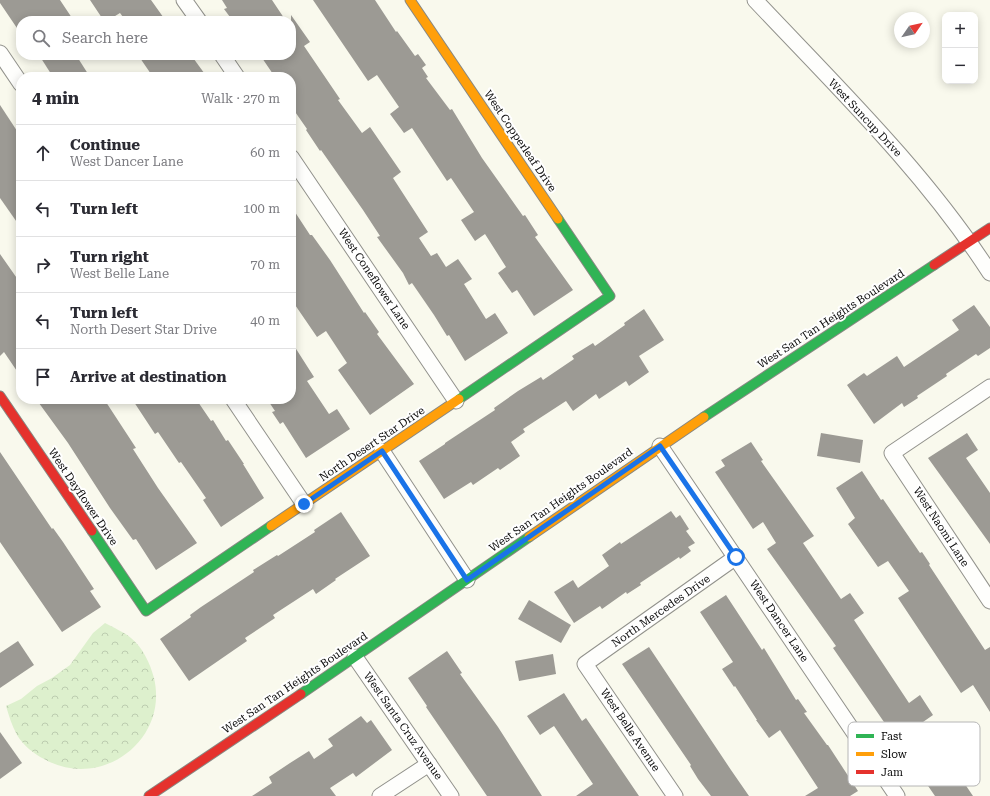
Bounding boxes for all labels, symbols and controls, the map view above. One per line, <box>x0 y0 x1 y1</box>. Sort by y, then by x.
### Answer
north arrow <box>894 12 930 48</box>
map controls <box>942 12 978 84</box>
button: + <box>942 12 978 48</box>
search box <box>16 16 296 60</box>
icon: search <box>30 27 52 49</box>
text: Search here <box>62 29 148 47</box>
button: − <box>942 48 978 84</box>
street label: West Suncup Drive <box>826 76 904 160</box>
text: 4 min <box>32 88 79 108</box>
street label: West Copperleaf Drive <box>481 88 559 194</box>
text: Walk · 270 m <box>201 91 280 106</box>
text: Continue <box>70 136 140 154</box>
icon: ahead <box>32 142 54 164</box>
text: 60 m <box>250 145 280 160</box>
text: West Dancer Lane <box>70 154 183 169</box>
icon: left <box>32 198 54 220</box>
text: Turn left <box>70 200 138 218</box>
text: 100 m <box>243 201 280 216</box>
street label: West Coneflower Lane <box>335 226 413 332</box>
text: Turn right <box>70 248 149 266</box>
icon: right <box>32 254 54 276</box>
text: 70 m <box>250 257 280 272</box>
text: West Belle Lane <box>70 266 169 281</box>
street label: West San Tan Heights Boulevard <box>755 267 907 371</box>
text: Turn left <box>70 304 138 322</box>
icon: left <box>32 310 54 332</box>
text: 40 m <box>250 313 280 328</box>
text: North Desert Star Drive <box>70 322 217 337</box>
icon: arrive <box>32 366 54 388</box>
text: Arrive at destination <box>70 368 226 386</box>
street label: North Desert Star Drive <box>317 404 427 484</box>
street label: West San Tan Heights Boulevard <box>487 445 635 555</box>
street label: West Dayflower Drive <box>46 446 120 548</box>
street label: West Naomi Lane <box>910 485 972 569</box>
route end <box>295 495 313 513</box>
route start <box>727 548 745 566</box>
street label: North Mercedes Drive <box>609 572 713 650</box>
street label: West Dancer Lane <box>747 578 811 664</box>
street label: West San Tan Heights Boulevard <box>220 629 370 737</box>
street label: West Santa Cruz Avenue <box>361 670 445 782</box>
street label: West Belle Avenue <box>597 686 663 774</box>
legend <box>848 722 980 786</box>
text: Fast <box>881 730 902 743</box>
text: Slow <box>881 748 908 761</box>
text: Jam <box>881 766 903 779</box>

